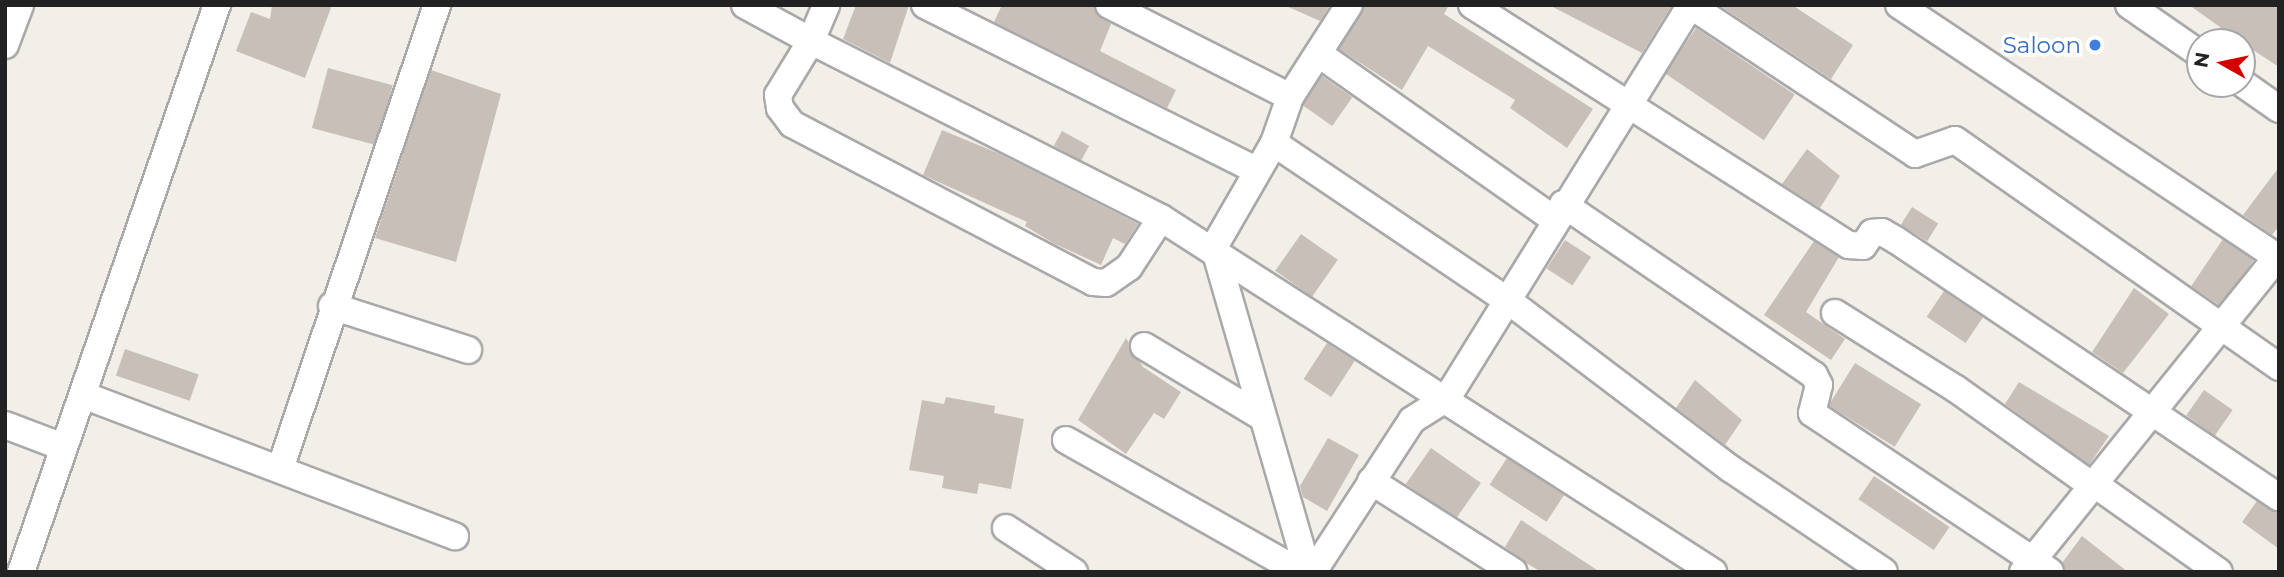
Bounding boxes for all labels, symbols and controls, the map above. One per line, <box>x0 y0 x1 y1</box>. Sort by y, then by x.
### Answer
north arrow <box>2186 28 2256 98</box>
place label: Saloon <box>2003 31 2081 59</box>
marker: Saloon <box>2087 37 2103 53</box>
text: N <box>2189 51 2214 69</box>

